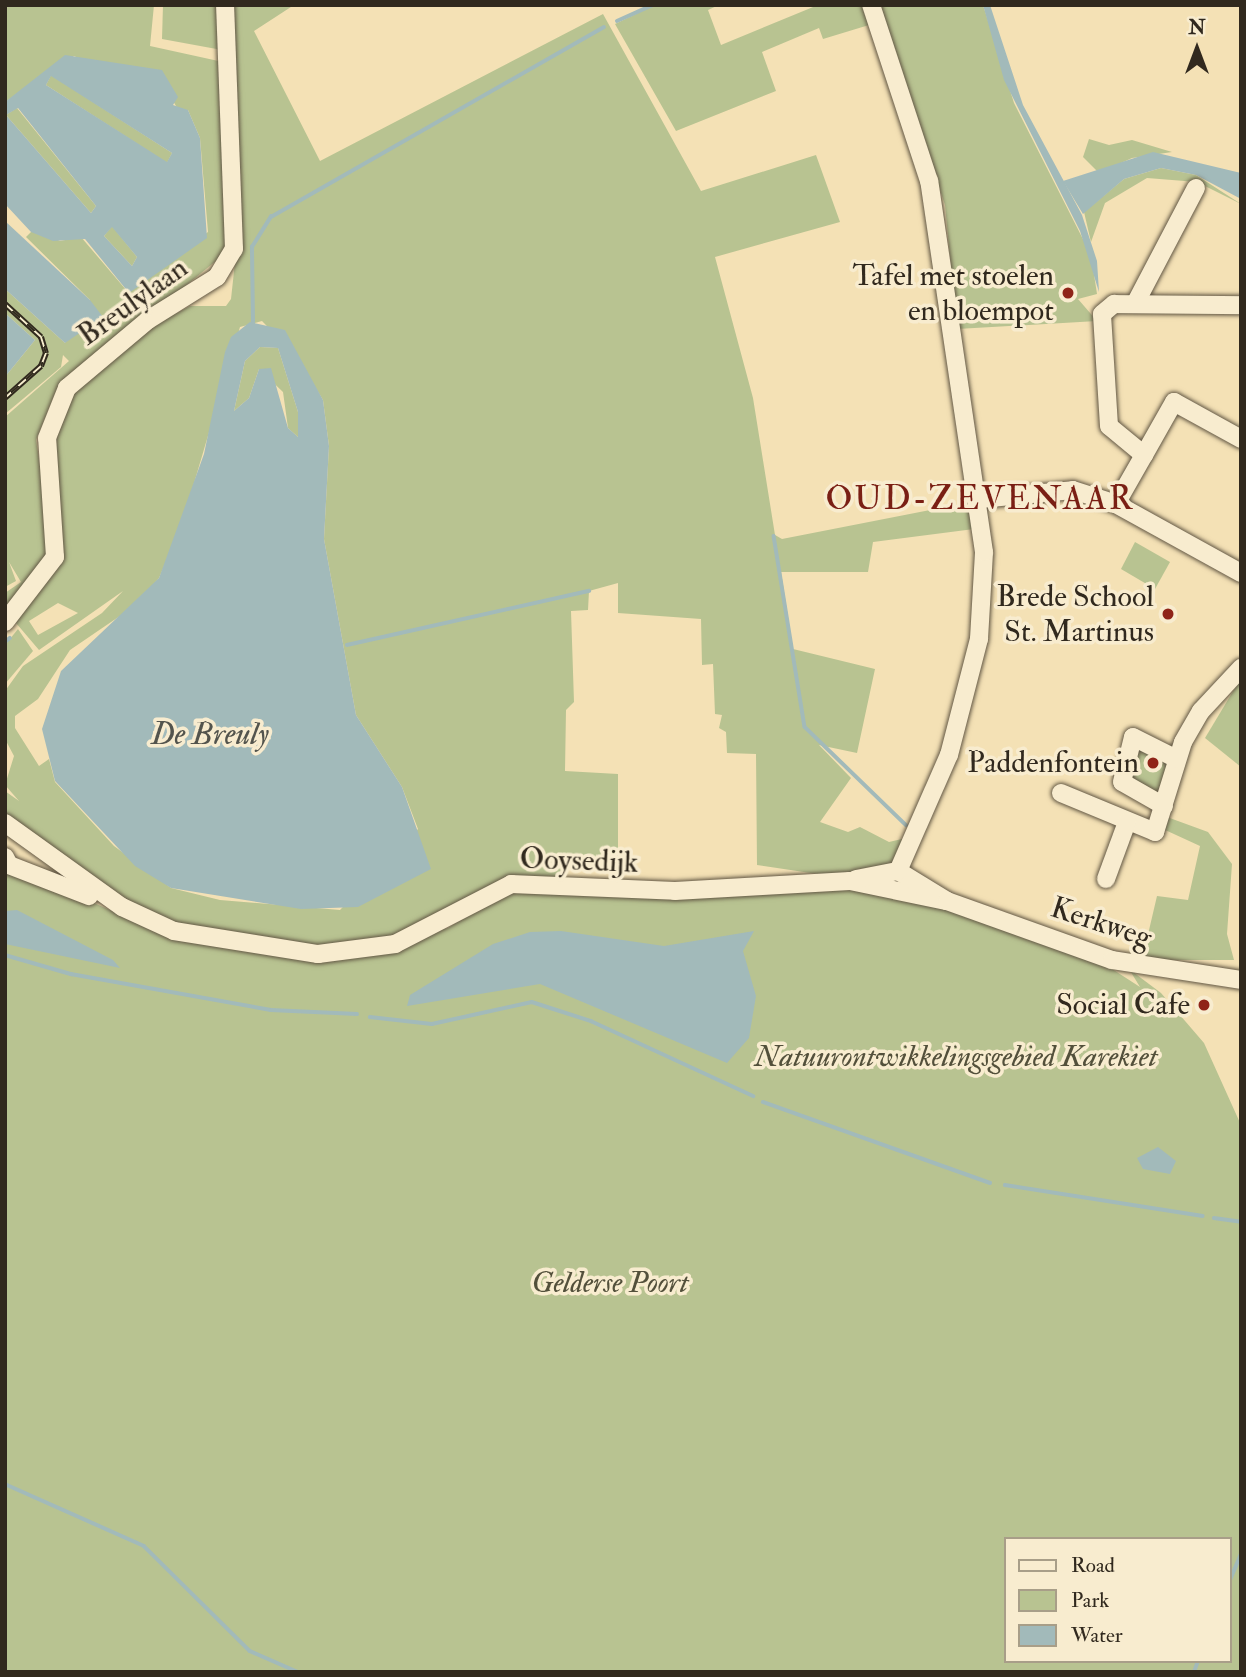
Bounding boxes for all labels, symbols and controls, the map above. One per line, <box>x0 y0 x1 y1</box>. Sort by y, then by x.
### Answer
north arrow <box>1162 14 1232 84</box>
text: N <box>1188 16 1206 40</box>
street label: Breulylaan <box>71 250 195 354</box>
place label: Tafel met stoelen en bloempot <box>852 258 1054 328</box>
marker: Tafel met stoelen en bloempot <box>1060 285 1076 301</box>
district label: OUD-ZEVENAAR <box>827 479 1133 519</box>
place label: Brede School St. Martinus <box>996 579 1154 650</box>
marker: Brede School St. Martinus <box>1160 606 1176 622</box>
water label: De Breuly <box>151 715 269 753</box>
place label: Paddenfontein <box>967 745 1139 781</box>
marker: Paddenfontein <box>1145 755 1161 771</box>
street label: Ooysedijk <box>519 841 639 881</box>
street label: Kerkweg <box>1046 890 1156 956</box>
place label: Social Cafe <box>1056 987 1190 1023</box>
marker: Social Cafe <box>1196 997 1212 1013</box>
park label: Natuurontwikkelingsgebied Karekiet <box>755 1039 1157 1075</box>
park label: Gelderse Poort <box>532 1265 688 1301</box>
legend <box>1004 1537 1232 1663</box>
text: Road <box>1071 1552 1115 1579</box>
text: Park <box>1071 1587 1109 1614</box>
text: Water <box>1071 1622 1123 1649</box>

